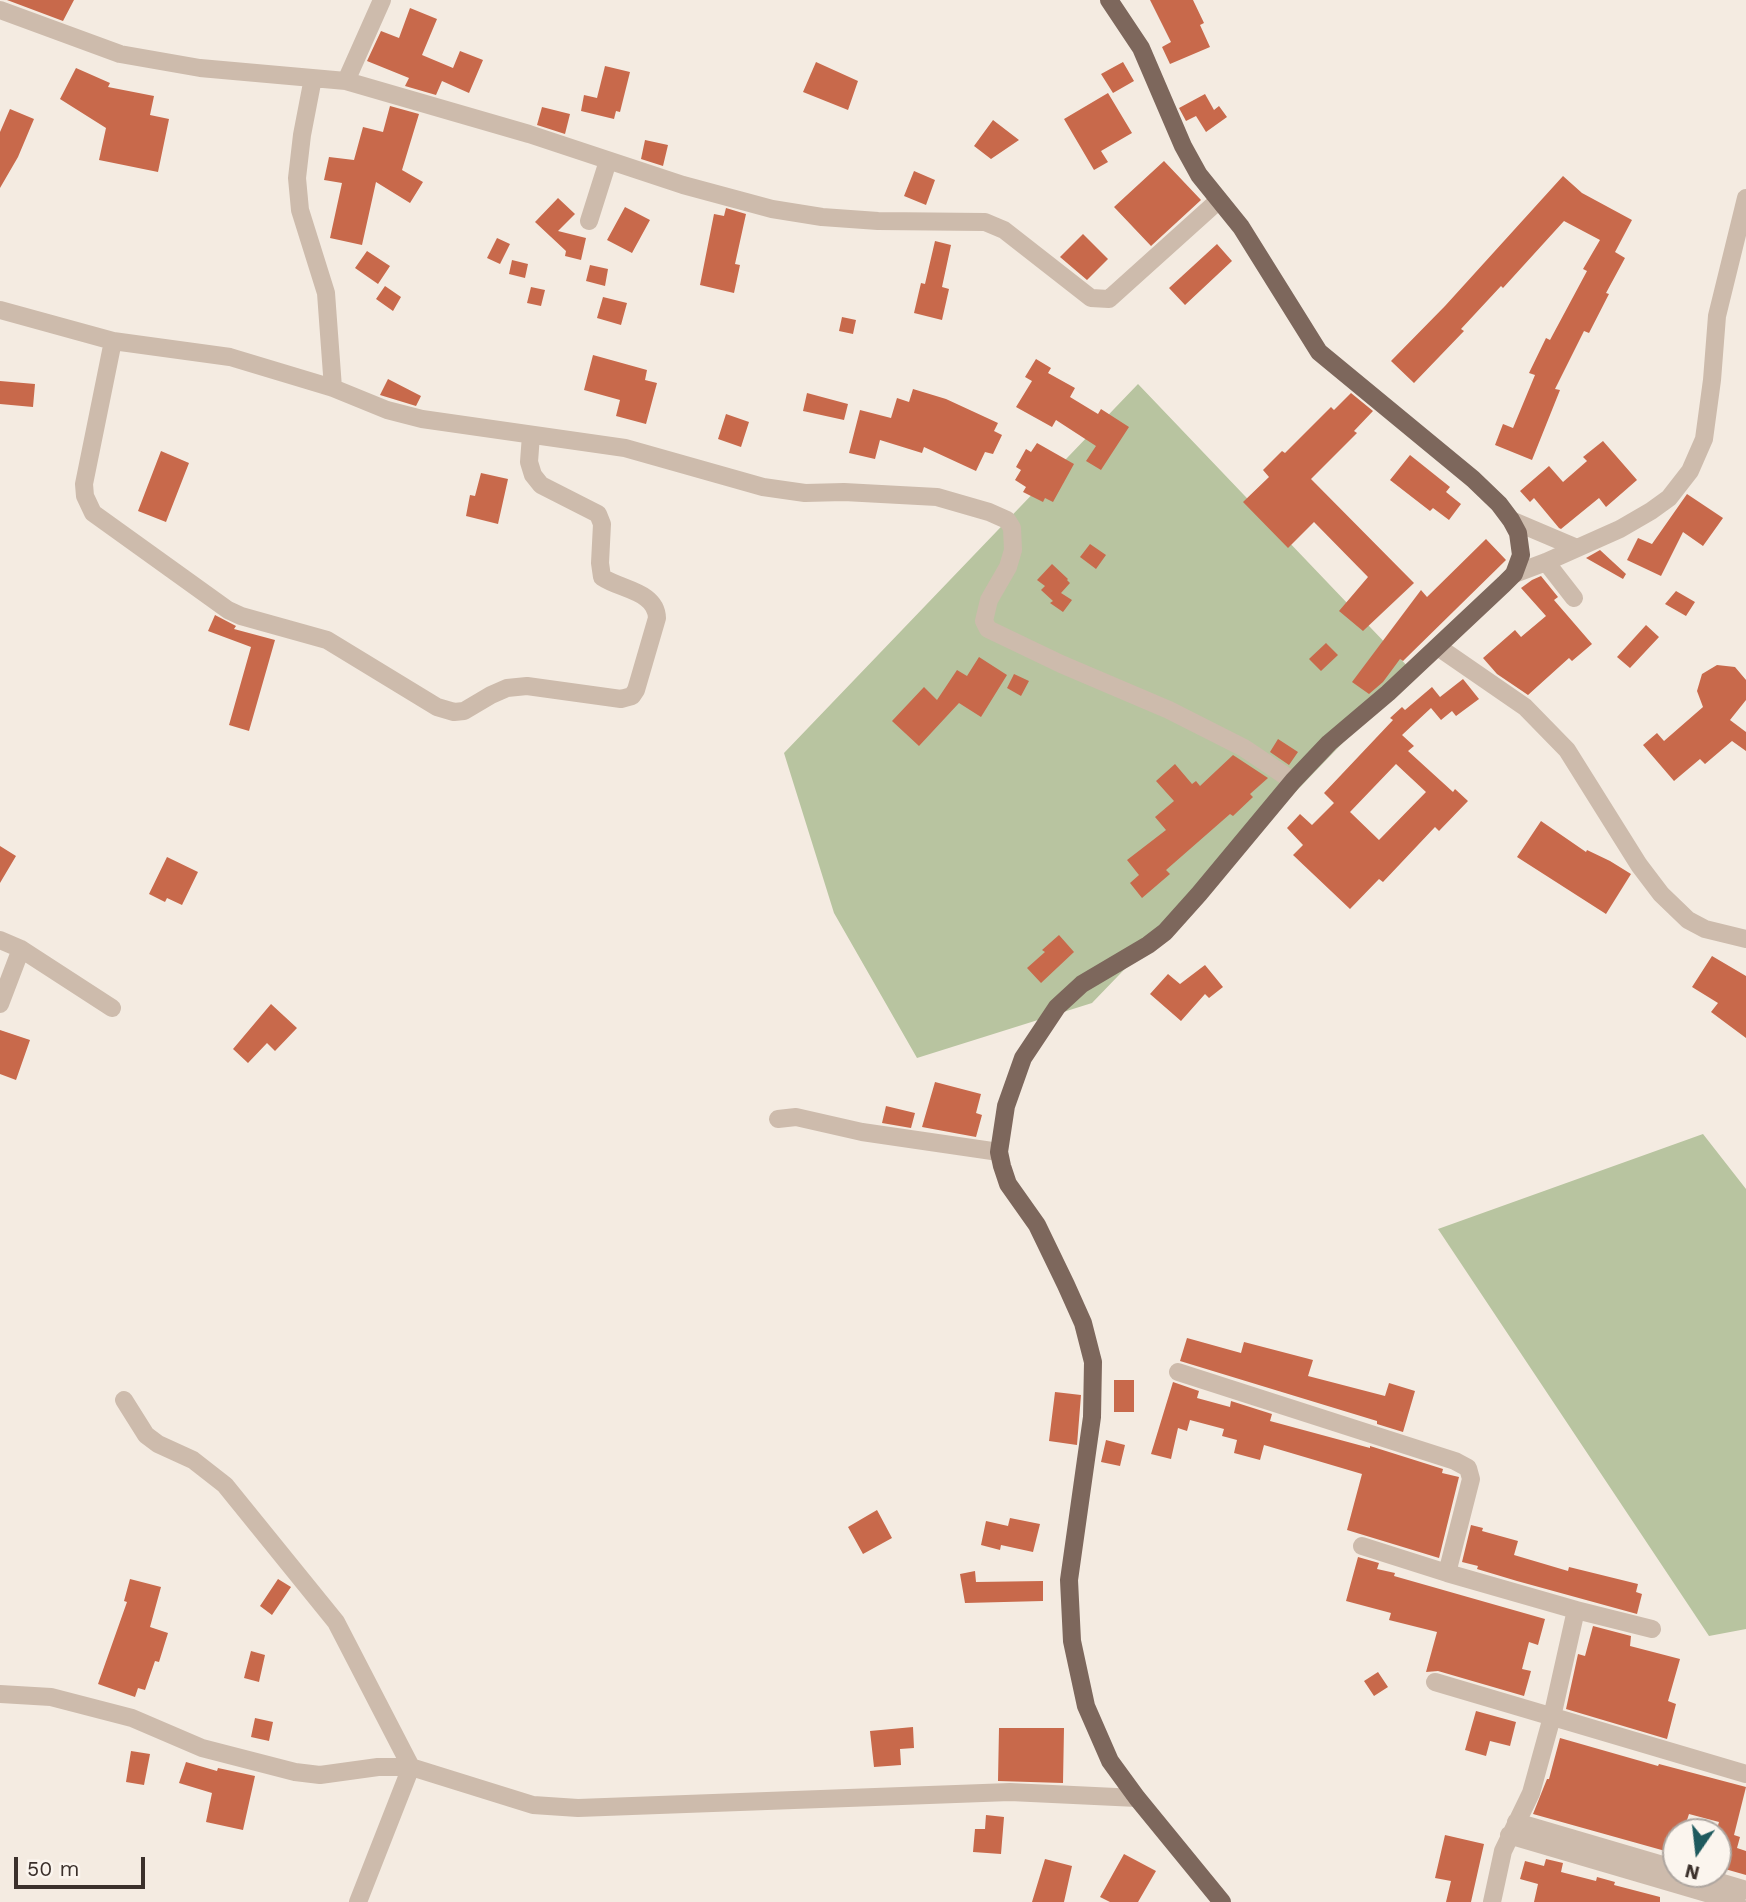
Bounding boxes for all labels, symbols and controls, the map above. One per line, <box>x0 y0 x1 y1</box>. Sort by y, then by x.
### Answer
north arrow <box>1662 1818 1732 1888</box>
scale bar <box>18 1842 149 1886</box>
text: 50 m <box>27 1856 79 1881</box>
text: N <box>1683 1859 1702 1885</box>

